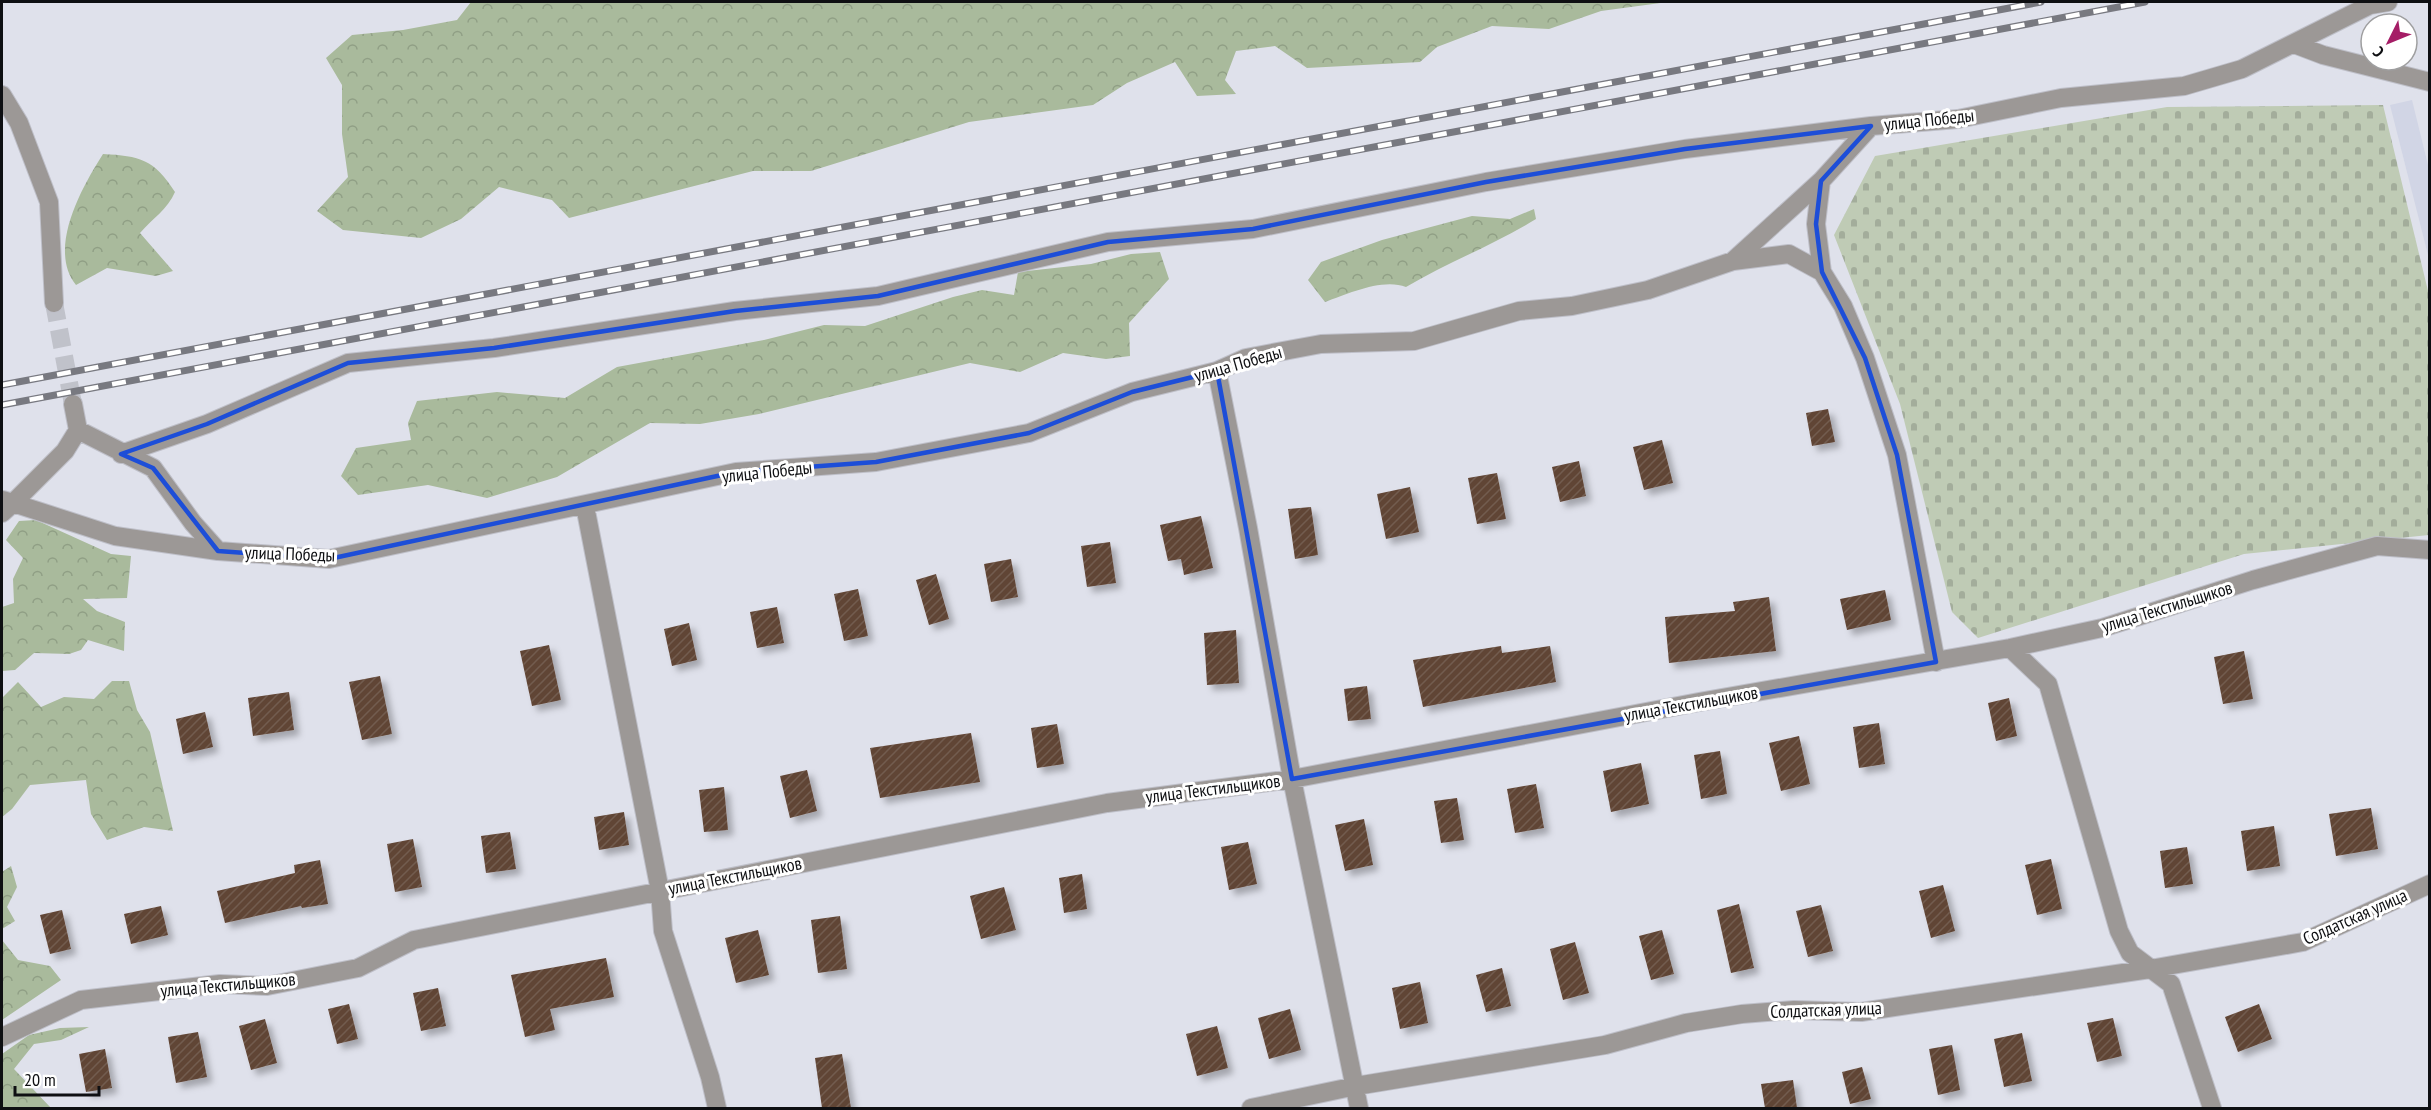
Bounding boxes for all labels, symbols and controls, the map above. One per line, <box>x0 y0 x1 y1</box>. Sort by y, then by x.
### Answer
north arrow <box>2359 12 2419 72</box>
text: С <box>2368 42 2388 62</box>
street label: улица Победы <box>1883 103 1975 136</box>
street label: улица Победы <box>1191 340 1285 387</box>
street label: улица Победы <box>721 455 813 488</box>
street label: улица Победы <box>244 540 336 567</box>
street label: улица Текстильщиков <box>2099 576 2235 637</box>
street label: улица Текстильщиков <box>1622 680 1760 727</box>
street label: улица Текстильщиков <box>1144 769 1282 808</box>
street label: улица Текстильщиков <box>666 851 804 900</box>
street label: Солдатская улица <box>2299 883 2410 950</box>
street label: улица Текстильщиков <box>159 967 296 1002</box>
street label: Солдатская улица <box>1770 996 1882 1023</box>
scale bar <box>15 1059 99 1097</box>
text: 20 m <box>24 1068 56 1091</box>

